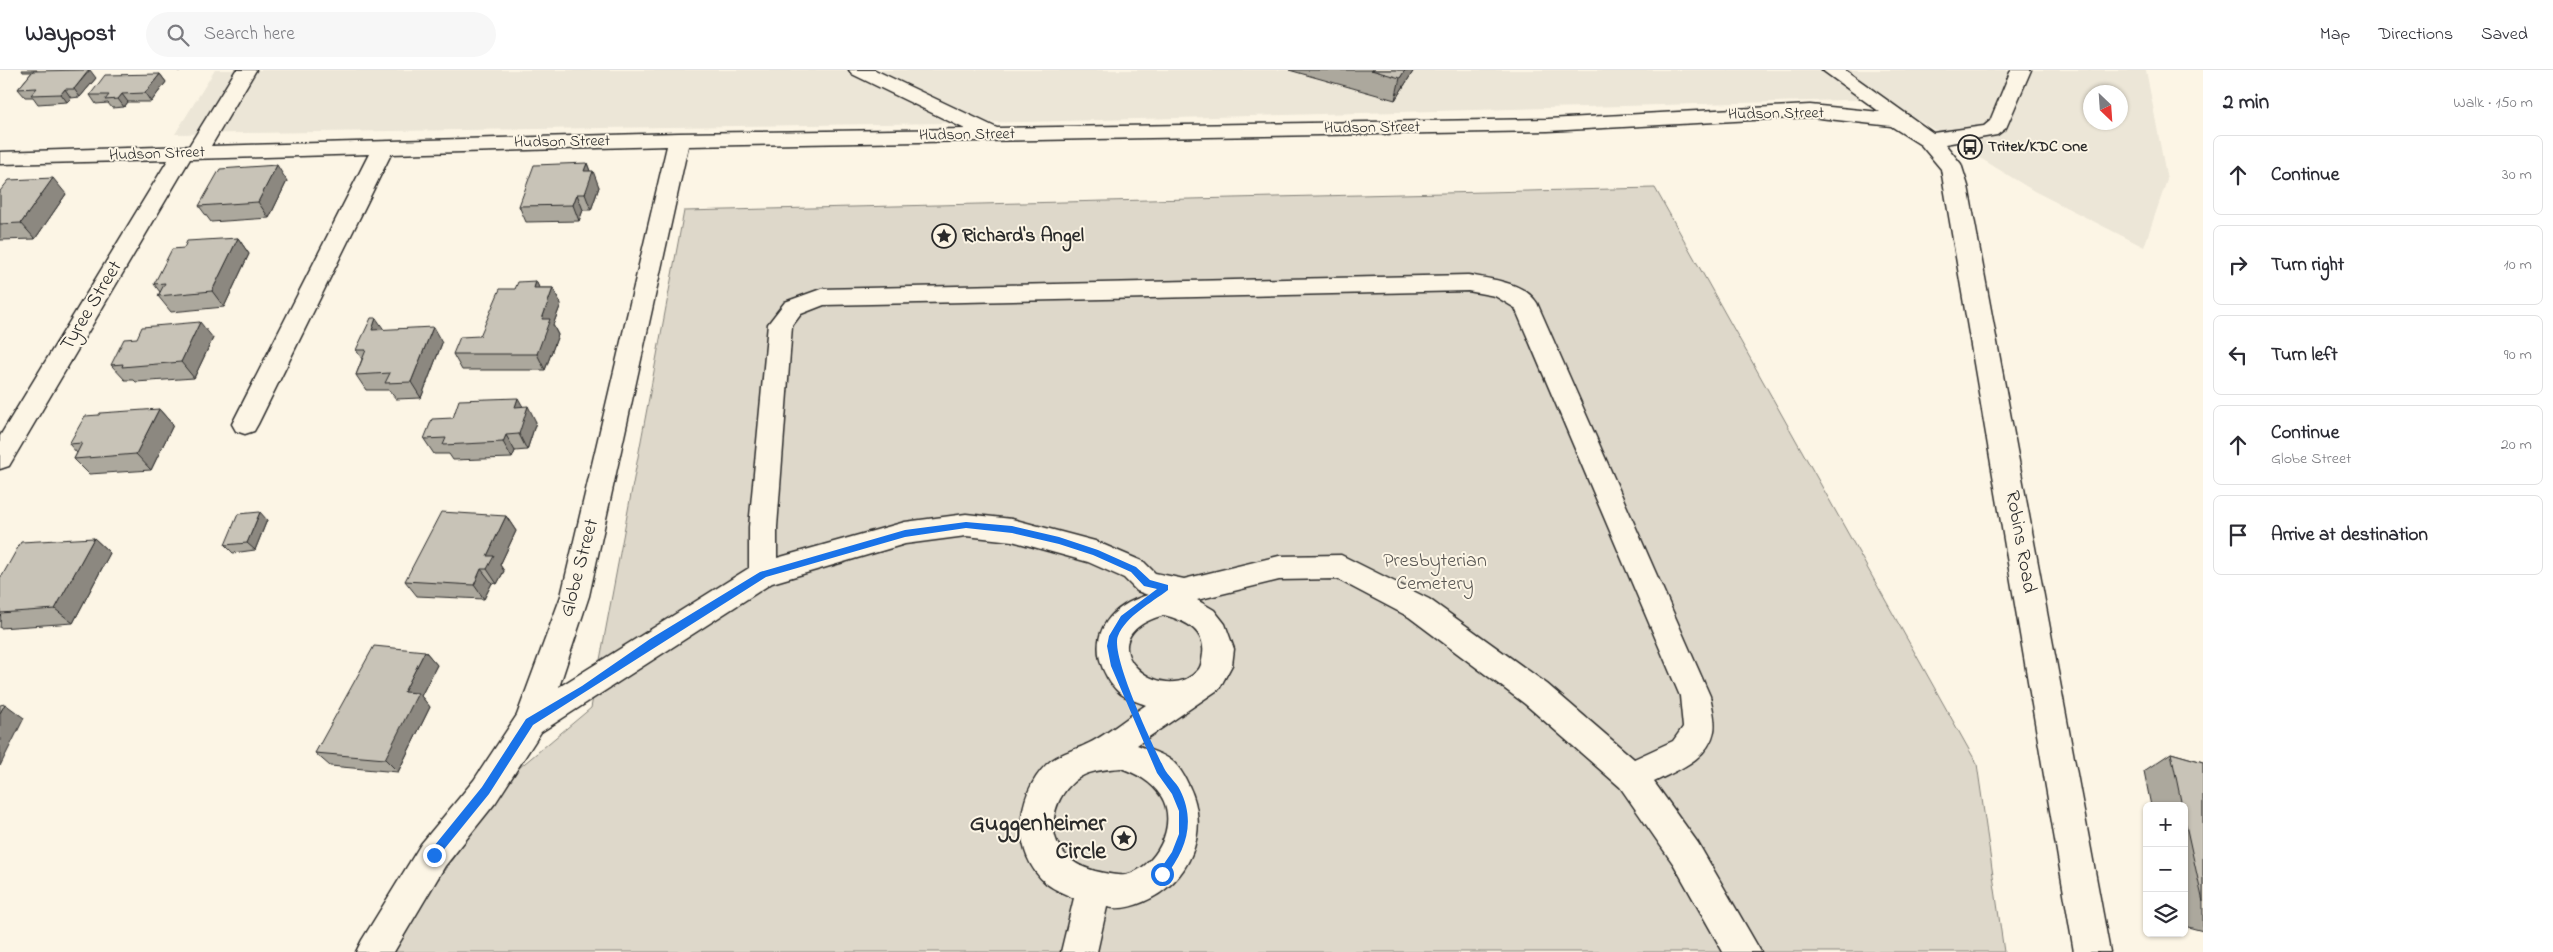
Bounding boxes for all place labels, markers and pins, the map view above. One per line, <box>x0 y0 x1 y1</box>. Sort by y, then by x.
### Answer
bus stop icon: Tritek/KDC One <box>1957 134 1983 160</box>
place label: Tritek/KDC One <box>1988 135 2088 159</box>
place label: Richard's Angel <box>962 222 1084 252</box>
place icon: Richard's Angel <box>931 223 957 249</box>
place label: Guggenheimer Circle <box>970 807 1107 870</box>
place icon: Guggenheimer Circle <box>1111 825 1137 851</box>

